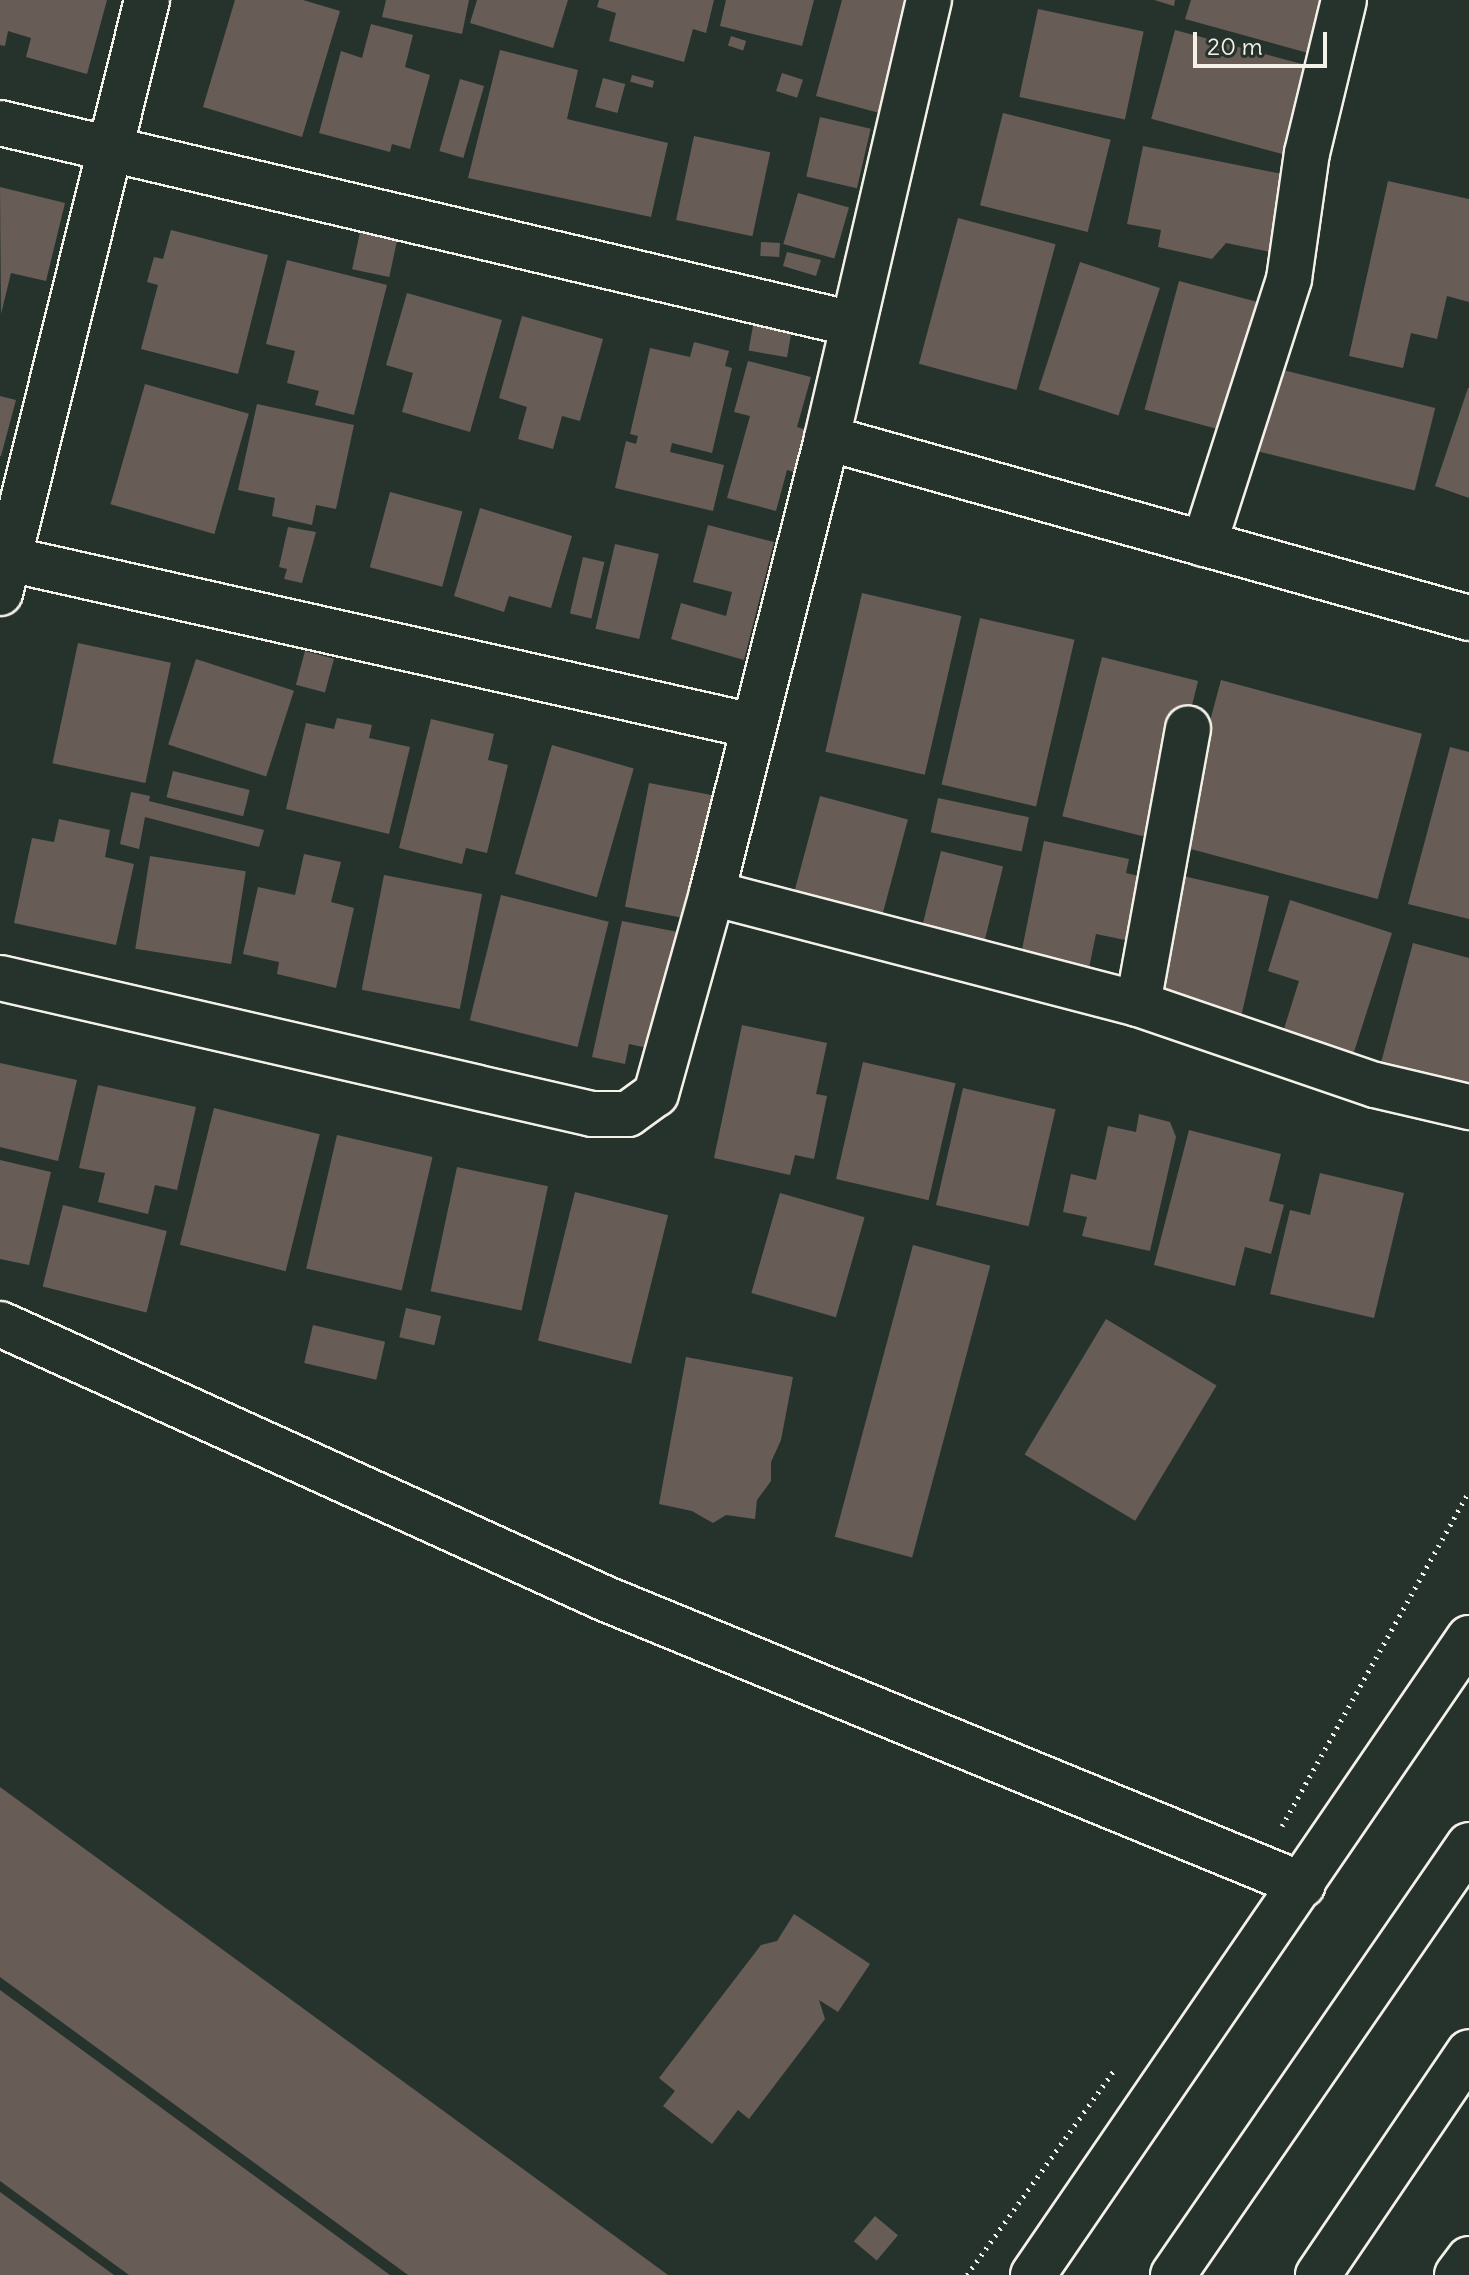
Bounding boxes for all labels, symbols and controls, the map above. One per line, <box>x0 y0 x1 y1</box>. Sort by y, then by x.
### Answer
scale bar <box>1197 16 1331 66</box>
text: 20 m <box>1207 31 1263 61</box>

